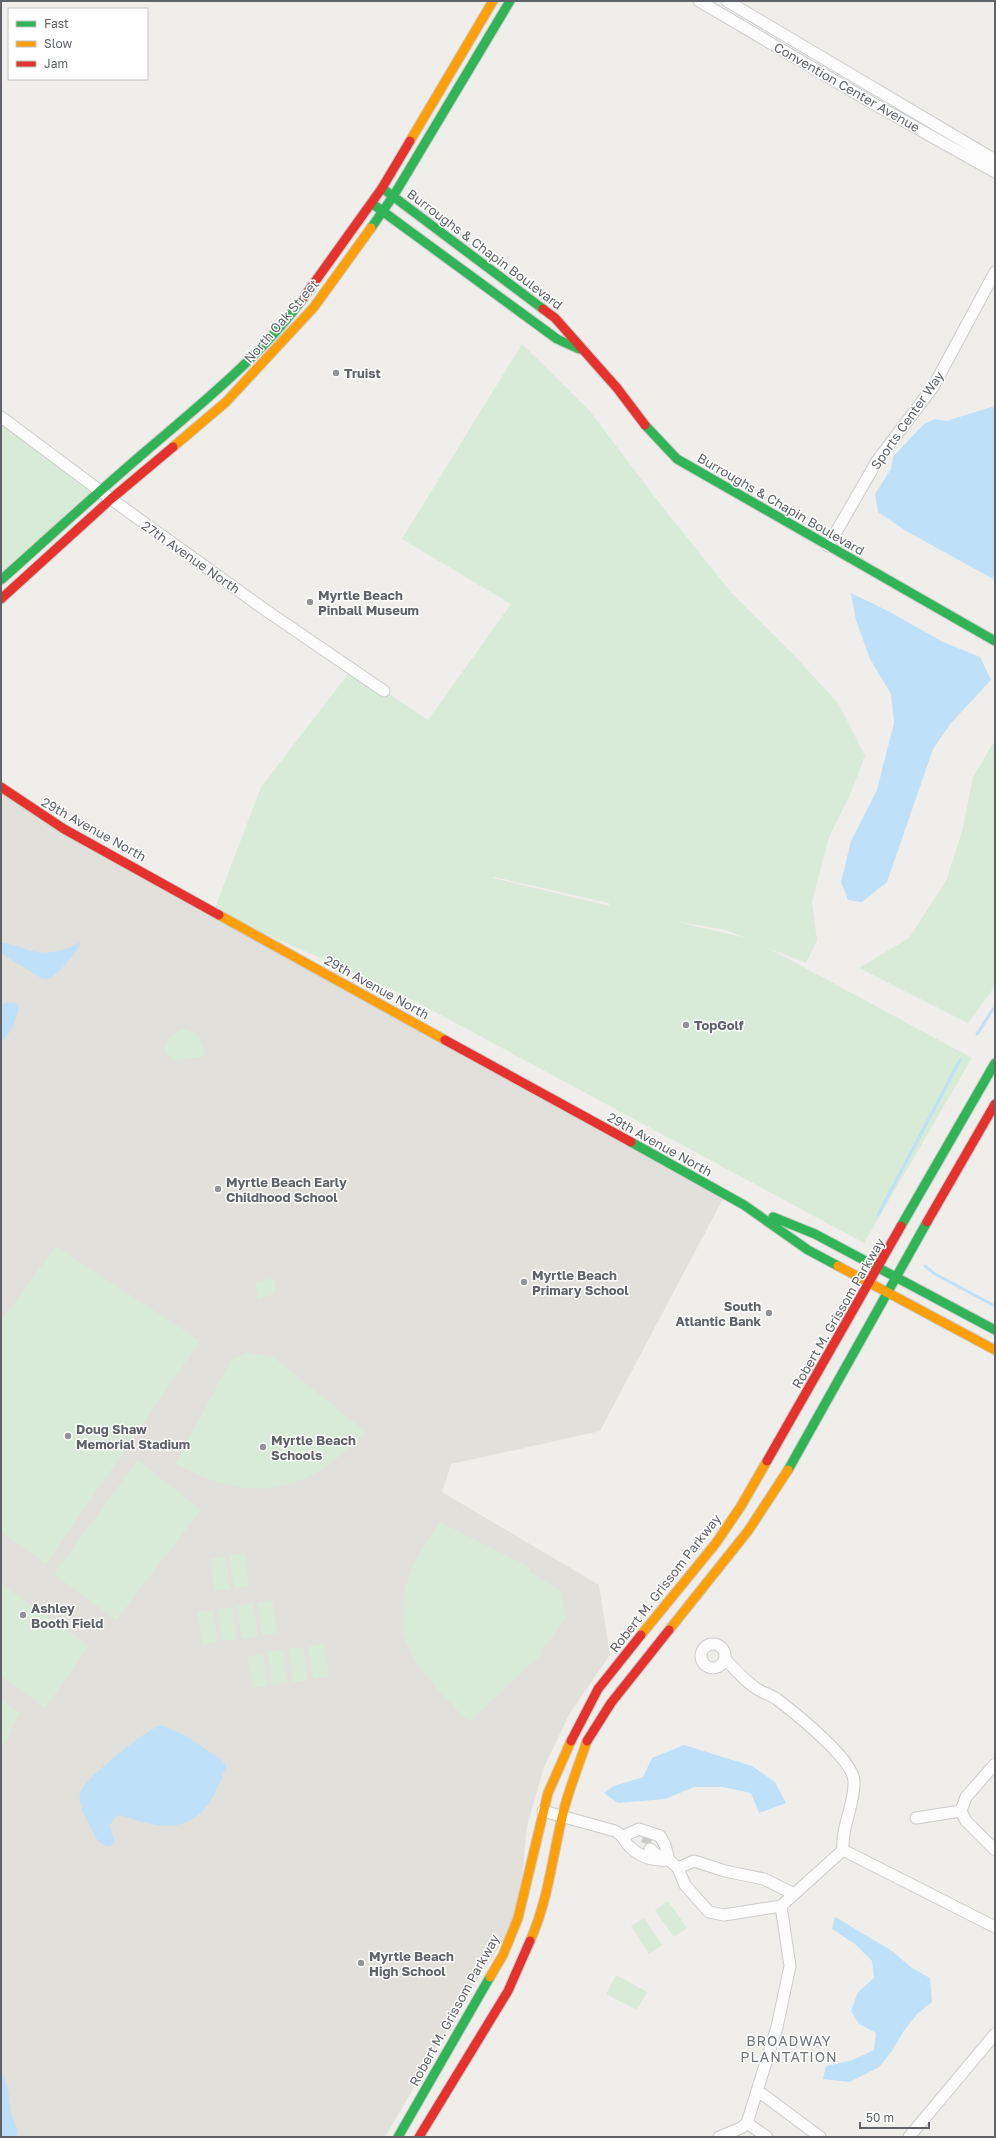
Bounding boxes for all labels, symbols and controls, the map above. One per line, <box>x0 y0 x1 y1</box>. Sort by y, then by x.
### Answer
legend <box>8 8 148 80</box>
text: Fast <box>44 16 69 31</box>
text: Slow <box>44 36 72 51</box>
street label: Convention Center Avenue <box>771 39 923 135</box>
text: Jam <box>44 56 68 71</box>
street label: Burroughs & Chapin Boulevard <box>404 185 566 313</box>
street label: North Oak Street <box>240 276 322 366</box>
place label: Truist <box>344 365 381 381</box>
street label: Sports Center Way <box>867 367 947 472</box>
marker: Truist <box>331 368 341 378</box>
street label: Burroughs & Chapin Boulevard <box>695 450 867 558</box>
street label: 27th Avenue North <box>139 517 243 597</box>
place label: Myrtle Beach Pinball Museum <box>318 587 419 618</box>
marker: Myrtle Beach Pinball Museum <box>305 597 315 607</box>
street label: 29th Avenue North <box>39 794 149 864</box>
street label: 29th Avenue North <box>322 952 432 1022</box>
place label: TopGolf <box>694 1017 744 1033</box>
marker: TopGolf <box>681 1020 691 1030</box>
street label: 29th Avenue North <box>605 1109 715 1179</box>
place label: Myrtle Beach Early Childhood School <box>226 1174 347 1205</box>
marker: Myrtle Beach Early Childhood School <box>213 1184 223 1194</box>
street label: Robert M. Grissom Parkway <box>788 1234 888 1391</box>
place label: Myrtle Beach Primary School <box>532 1267 629 1298</box>
marker: Myrtle Beach Primary School <box>519 1277 529 1287</box>
place label: South Atlantic Bank <box>676 1298 761 1329</box>
marker: South Atlantic Bank <box>764 1308 774 1318</box>
place label: Doug Shaw Memorial Stadium <box>76 1421 190 1452</box>
marker: Doug Shaw Memorial Stadium <box>63 1431 73 1441</box>
place label: Myrtle Beach Schools <box>271 1432 356 1463</box>
marker: Myrtle Beach Schools <box>258 1442 268 1452</box>
street label: Robert M. Grissom Parkway <box>606 1510 724 1655</box>
place label: Ashley Booth Field <box>31 1600 103 1631</box>
marker: Ashley Booth Field <box>18 1610 28 1620</box>
street label: Robert M. Grissom Parkway <box>406 1931 503 2089</box>
place label: Myrtle Beach High School <box>369 1948 454 1979</box>
marker: Myrtle Beach High School <box>356 1958 366 1968</box>
district label: BROADWAY PLANTATION <box>740 2032 838 2065</box>
scale bar <box>860 2104 929 2130</box>
text: 50 m <box>866 2110 894 2125</box>

